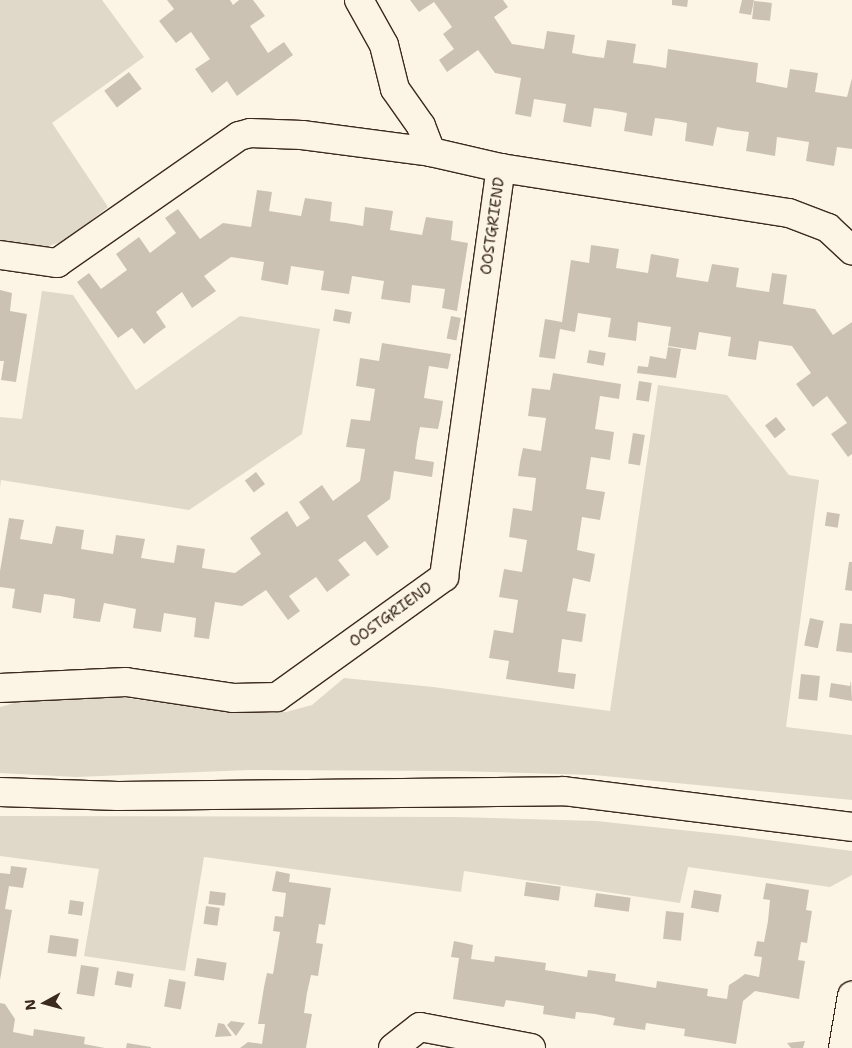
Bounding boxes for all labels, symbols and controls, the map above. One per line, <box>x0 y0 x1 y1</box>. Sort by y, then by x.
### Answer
street label: OOSTGRIEND <box>477 176 509 276</box>
street label: OOSTGRIEND <box>346 579 436 651</box>
north arrow <box>20 978 70 1028</box>
text: N <box>21 998 40 1011</box>

